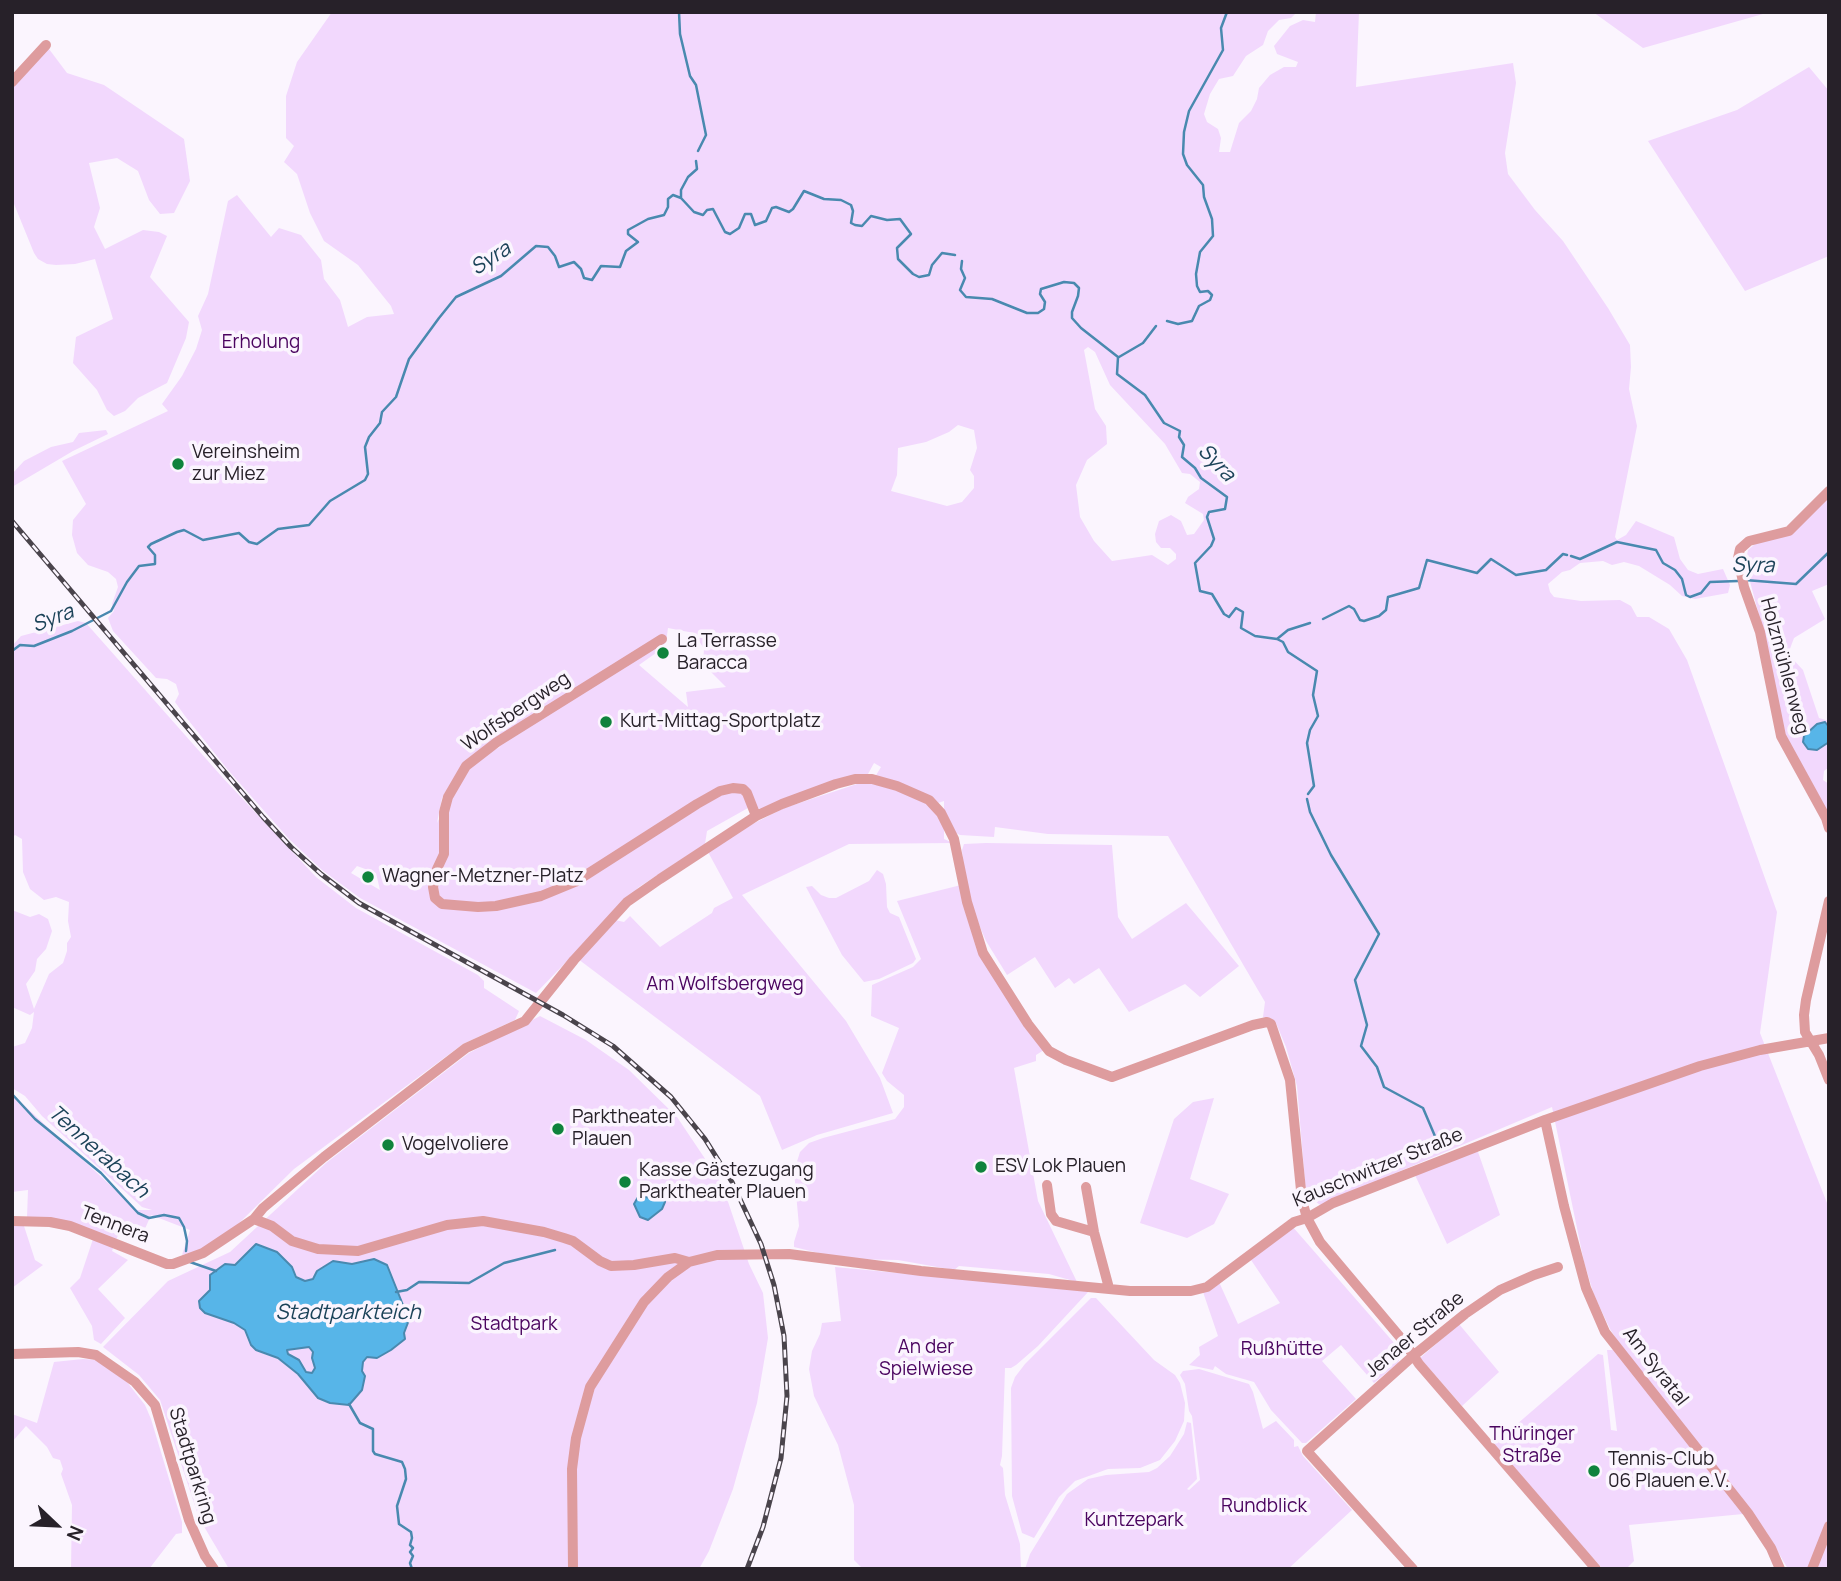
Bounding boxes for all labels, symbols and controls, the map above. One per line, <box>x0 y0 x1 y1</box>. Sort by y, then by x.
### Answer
water label: Syra <box>466 237 516 281</box>
park label: Erholung <box>222 332 300 354</box>
water label: Syra <box>1192 439 1240 487</box>
place label: Vereinsheim zur Miez <box>192 442 300 486</box>
marker: Vereinsheim zur Miez <box>170 456 186 472</box>
water label: Syra <box>1731 553 1775 579</box>
street label: Holzmühlenweg <box>1755 595 1813 737</box>
water label: Syra <box>29 600 77 638</box>
place label: La Terrasse Baracca <box>677 631 777 675</box>
marker: La Terrasse Baracca <box>655 645 671 661</box>
street label: Wolfsbergweg <box>458 667 574 757</box>
place label: Kurt-Mittag-Sportplatz <box>620 711 821 733</box>
marker: Kurt-Mittag-Sportplatz <box>598 714 614 730</box>
place label: Wagner-Metzner-Platz <box>382 866 584 888</box>
marker: Wagner-Metzner-Platz <box>360 869 376 885</box>
park label: Am Wolfsbergweg <box>646 974 804 996</box>
water label: Tennerabach <box>42 1100 154 1204</box>
place label: Parktheater Plauen <box>572 1107 675 1151</box>
marker: Parktheater Plauen <box>550 1121 566 1137</box>
street label: Kauschwitzer Straße <box>1290 1123 1466 1213</box>
place label: Vogelvoliere <box>402 1134 509 1156</box>
marker: Vogelvoliere <box>380 1137 396 1153</box>
place label: ESV Lok Plauen <box>995 1156 1126 1178</box>
marker: ESV Lok Plauen <box>973 1159 989 1175</box>
place label: Kasse Gästezugang Parktheater Plauen <box>639 1160 814 1204</box>
marker: Kasse Gästezugang Parktheater Plauen <box>617 1174 633 1190</box>
street label: Tennera <box>78 1202 152 1248</box>
street label: Jenaer Straße <box>1361 1287 1469 1383</box>
water label: Stadtparkteich <box>275 1300 421 1326</box>
park label: Stadtpark <box>471 1314 557 1336</box>
street label: Am Syratal <box>1617 1323 1693 1411</box>
park label: An der Spielwiese <box>879 1337 973 1381</box>
park label: Rußhütte <box>1241 1339 1323 1361</box>
street label: Stadtparkring <box>163 1405 221 1527</box>
park label: Thüringer Straße <box>1489 1424 1575 1468</box>
place label: Tennis-Club 06 Plauen e.V. <box>1608 1449 1730 1493</box>
marker: Tennis-Club 06 Plauen e.V. <box>1586 1463 1602 1479</box>
north arrow <box>21 1490 91 1560</box>
park label: Rundblick <box>1221 1496 1307 1518</box>
park label: Kuntzepark <box>1085 1510 1183 1532</box>
text: N <box>61 1522 90 1545</box>

